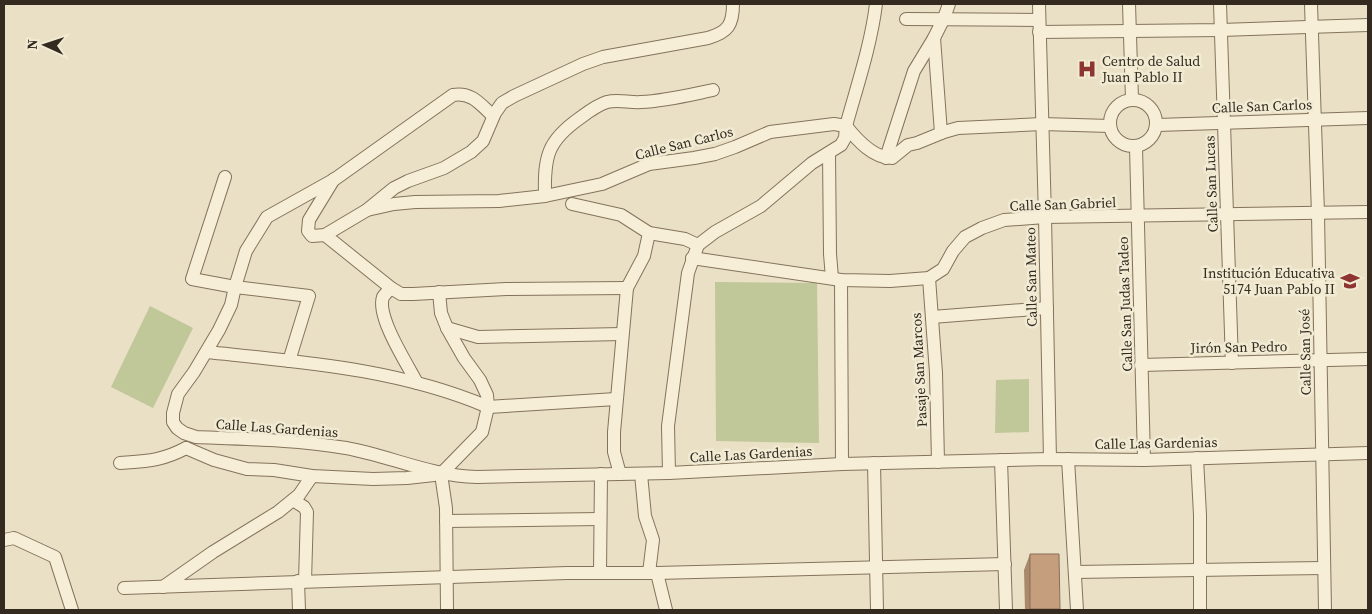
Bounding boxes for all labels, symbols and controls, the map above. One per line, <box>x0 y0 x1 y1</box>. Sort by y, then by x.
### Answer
north arrow <box>20 20 70 70</box>
text: N <box>22 39 42 50</box>
place label: Centro de Salud Juan Pablo II <box>1101 51 1200 87</box>
hospital icon: Centro de Salud Juan Pablo II <box>1076 58 1098 80</box>
street label: Calle San Carlos <box>1212 94 1312 118</box>
street label: Calle San Carlos <box>633 121 735 165</box>
street label: Calle San Lucas <box>1199 135 1223 233</box>
street label: Calle San Gabriel <box>1009 192 1117 216</box>
street label: Calle San Mateo <box>1020 227 1042 327</box>
street label: Calle San Judas Tadeo <box>1113 236 1137 372</box>
place label: Institución Educativa 5174 Juan Pablo II <box>1203 263 1336 299</box>
school or university icon: Institución Educativa 5174 Juan Pablo II <box>1339 270 1361 292</box>
street label: Calle San José <box>1294 309 1316 395</box>
street label: Pasaje San Marcos <box>906 312 932 428</box>
street label: Jirón San Pedro <box>1189 336 1288 358</box>
street label: Calle Las Gardenias <box>215 414 339 442</box>
street label: Calle Las Gardenias <box>1094 432 1218 454</box>
street label: Calle Las Gardenias <box>689 441 813 467</box>

